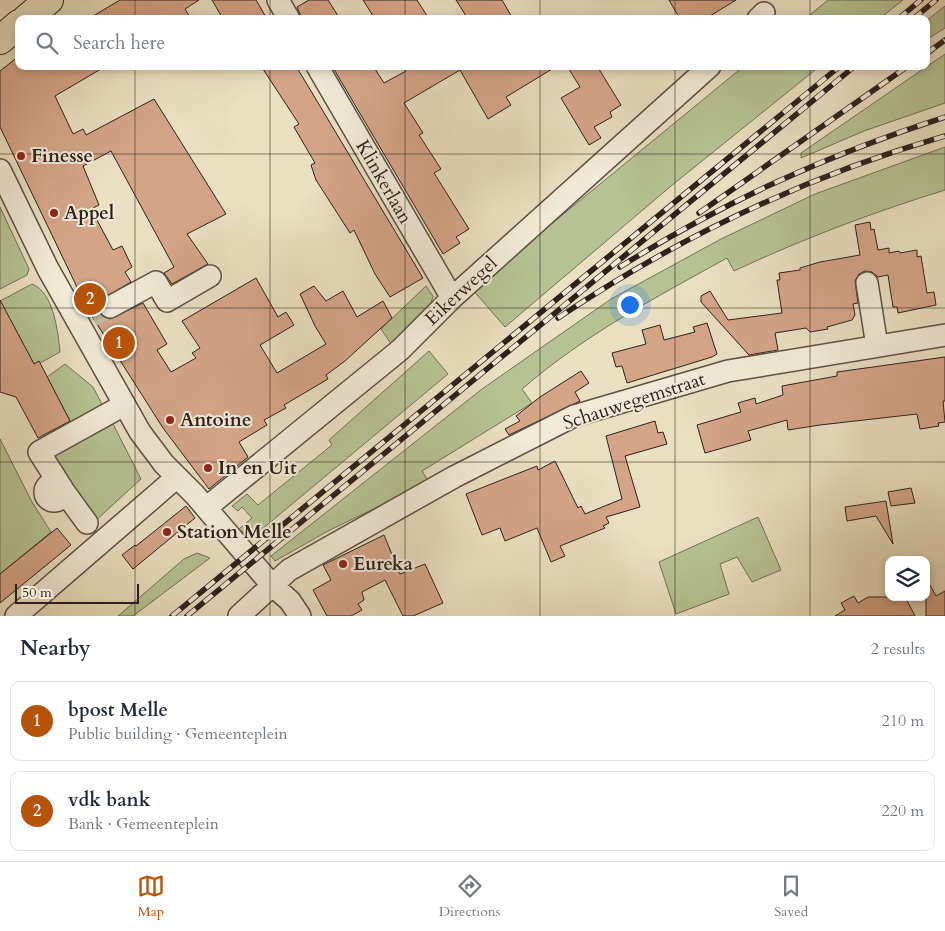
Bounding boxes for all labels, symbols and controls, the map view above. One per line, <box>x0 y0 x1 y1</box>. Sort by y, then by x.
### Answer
search box <box>15 15 930 70</box>
icon: search <box>33 29 61 57</box>
text: Search here <box>73 30 165 56</box>
street label: Klinkerlaan <box>350 135 419 229</box>
place label: Finesse <box>31 143 93 169</box>
marker: Finesse <box>15 150 27 162</box>
place label: Appel <box>64 200 115 226</box>
marker: Appel <box>48 207 60 219</box>
street label: Eikerwegel <box>419 250 503 331</box>
pin: 2 <box>74 280 106 318</box>
your location <box>617 292 643 318</box>
pin: 1 <box>103 324 135 362</box>
street label: Schauwegemstraat <box>560 366 708 436</box>
place label: Antoine <box>180 407 251 433</box>
marker: Antoine <box>164 414 176 426</box>
place label: In en Uit <box>218 455 297 481</box>
marker: In en Uit <box>202 462 214 474</box>
place label: Station Melle <box>177 519 292 545</box>
marker: Station Melle <box>161 526 173 538</box>
place label: Eureka <box>353 551 414 577</box>
map controls <box>885 556 930 601</box>
button: layers <box>885 556 930 601</box>
marker: Eureka <box>337 558 349 570</box>
scale bar <box>15 581 139 604</box>
text: 50 m <box>22 583 52 602</box>
text: Nearby <box>20 634 91 663</box>
text: 2 results <box>871 638 925 660</box>
text: bpost Melle <box>68 697 168 723</box>
text: 1 <box>33 710 41 732</box>
text: 210 m <box>882 710 924 732</box>
text: Public building · Gemeenteplein <box>68 723 288 745</box>
text: vdk bank <box>68 787 151 813</box>
text: 2 <box>33 800 41 822</box>
text: 220 m <box>882 800 924 822</box>
text: Bank · Gemeenteplein <box>68 813 219 835</box>
tab: Map <box>137 872 165 921</box>
tab: Directions <box>439 872 500 921</box>
tab: Saved <box>774 872 808 921</box>

